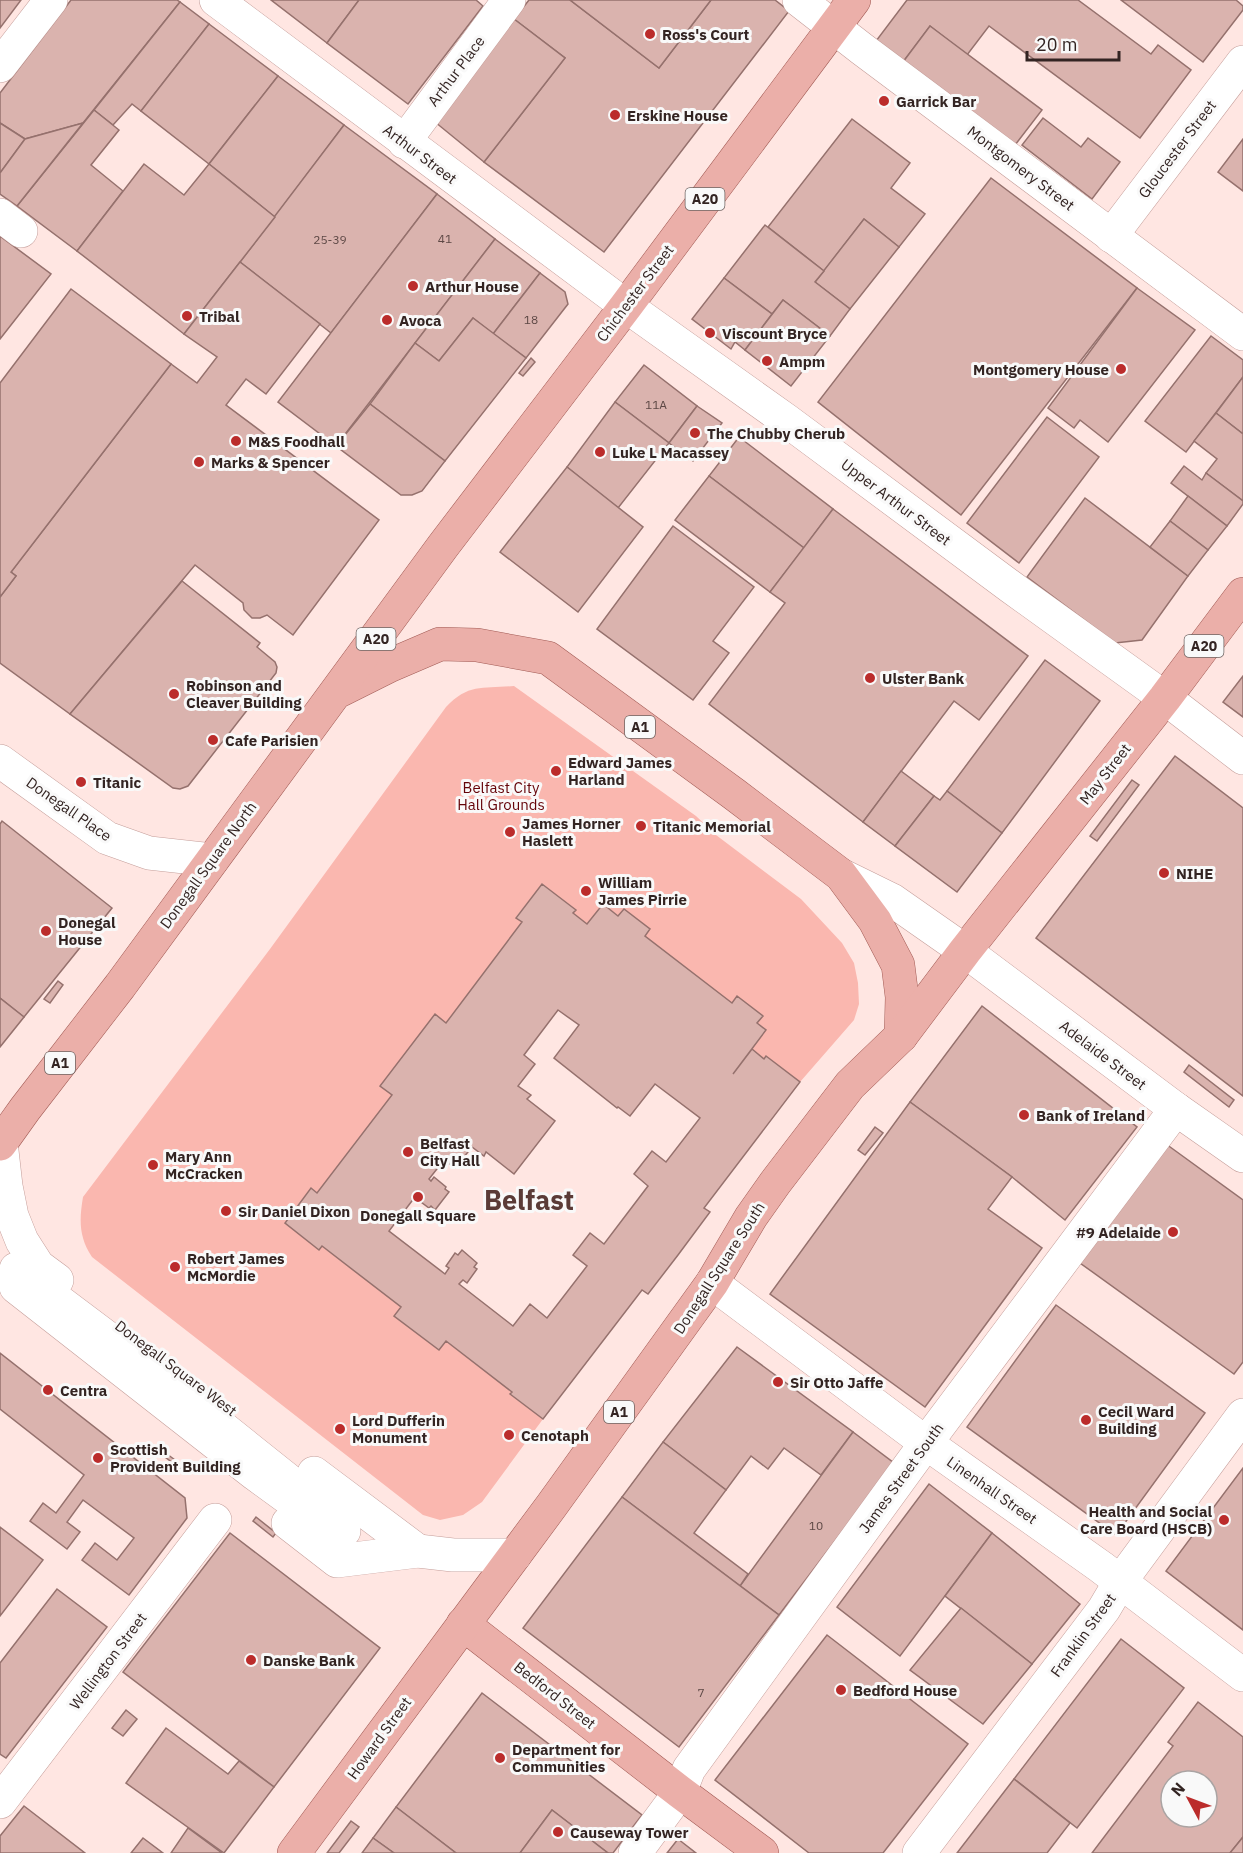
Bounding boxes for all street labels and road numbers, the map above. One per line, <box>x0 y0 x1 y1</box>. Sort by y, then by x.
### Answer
street label: Arthur Place <box>423 32 489 110</box>
street label: Gloucester Street <box>1134 96 1220 202</box>
street label: Arthur Street <box>379 120 461 188</box>
street label: Montgomery Street <box>964 121 1078 215</box>
road number: A20 <box>686 188 724 210</box>
street label: Chichester Street <box>592 241 678 345</box>
street label: Upper Arthur Street <box>837 455 955 549</box>
road number: A20 <box>356 628 395 650</box>
road number: A20 <box>1184 635 1224 657</box>
road number: A1 <box>625 716 655 738</box>
street label: May Street <box>1075 740 1135 808</box>
street label: Donegall Place <box>23 773 115 845</box>
street label: Donegall Square North <box>156 798 260 932</box>
street label: Adelaide Street <box>1056 1016 1150 1094</box>
road number: A1 <box>45 1052 75 1074</box>
street label: Donegall Square South <box>669 1199 769 1337</box>
street label: Donegall Square West <box>111 1316 241 1420</box>
road number: A1 <box>604 1401 634 1423</box>
street label: James Street South <box>855 1419 947 1537</box>
street label: Linenhall Street <box>943 1452 1041 1528</box>
street label: Franklin Street <box>1046 1589 1120 1681</box>
street label: Wellington Street <box>65 1609 151 1713</box>
street label: Bedford Street <box>510 1657 600 1733</box>
street label: Howard Street <box>343 1693 415 1783</box>

